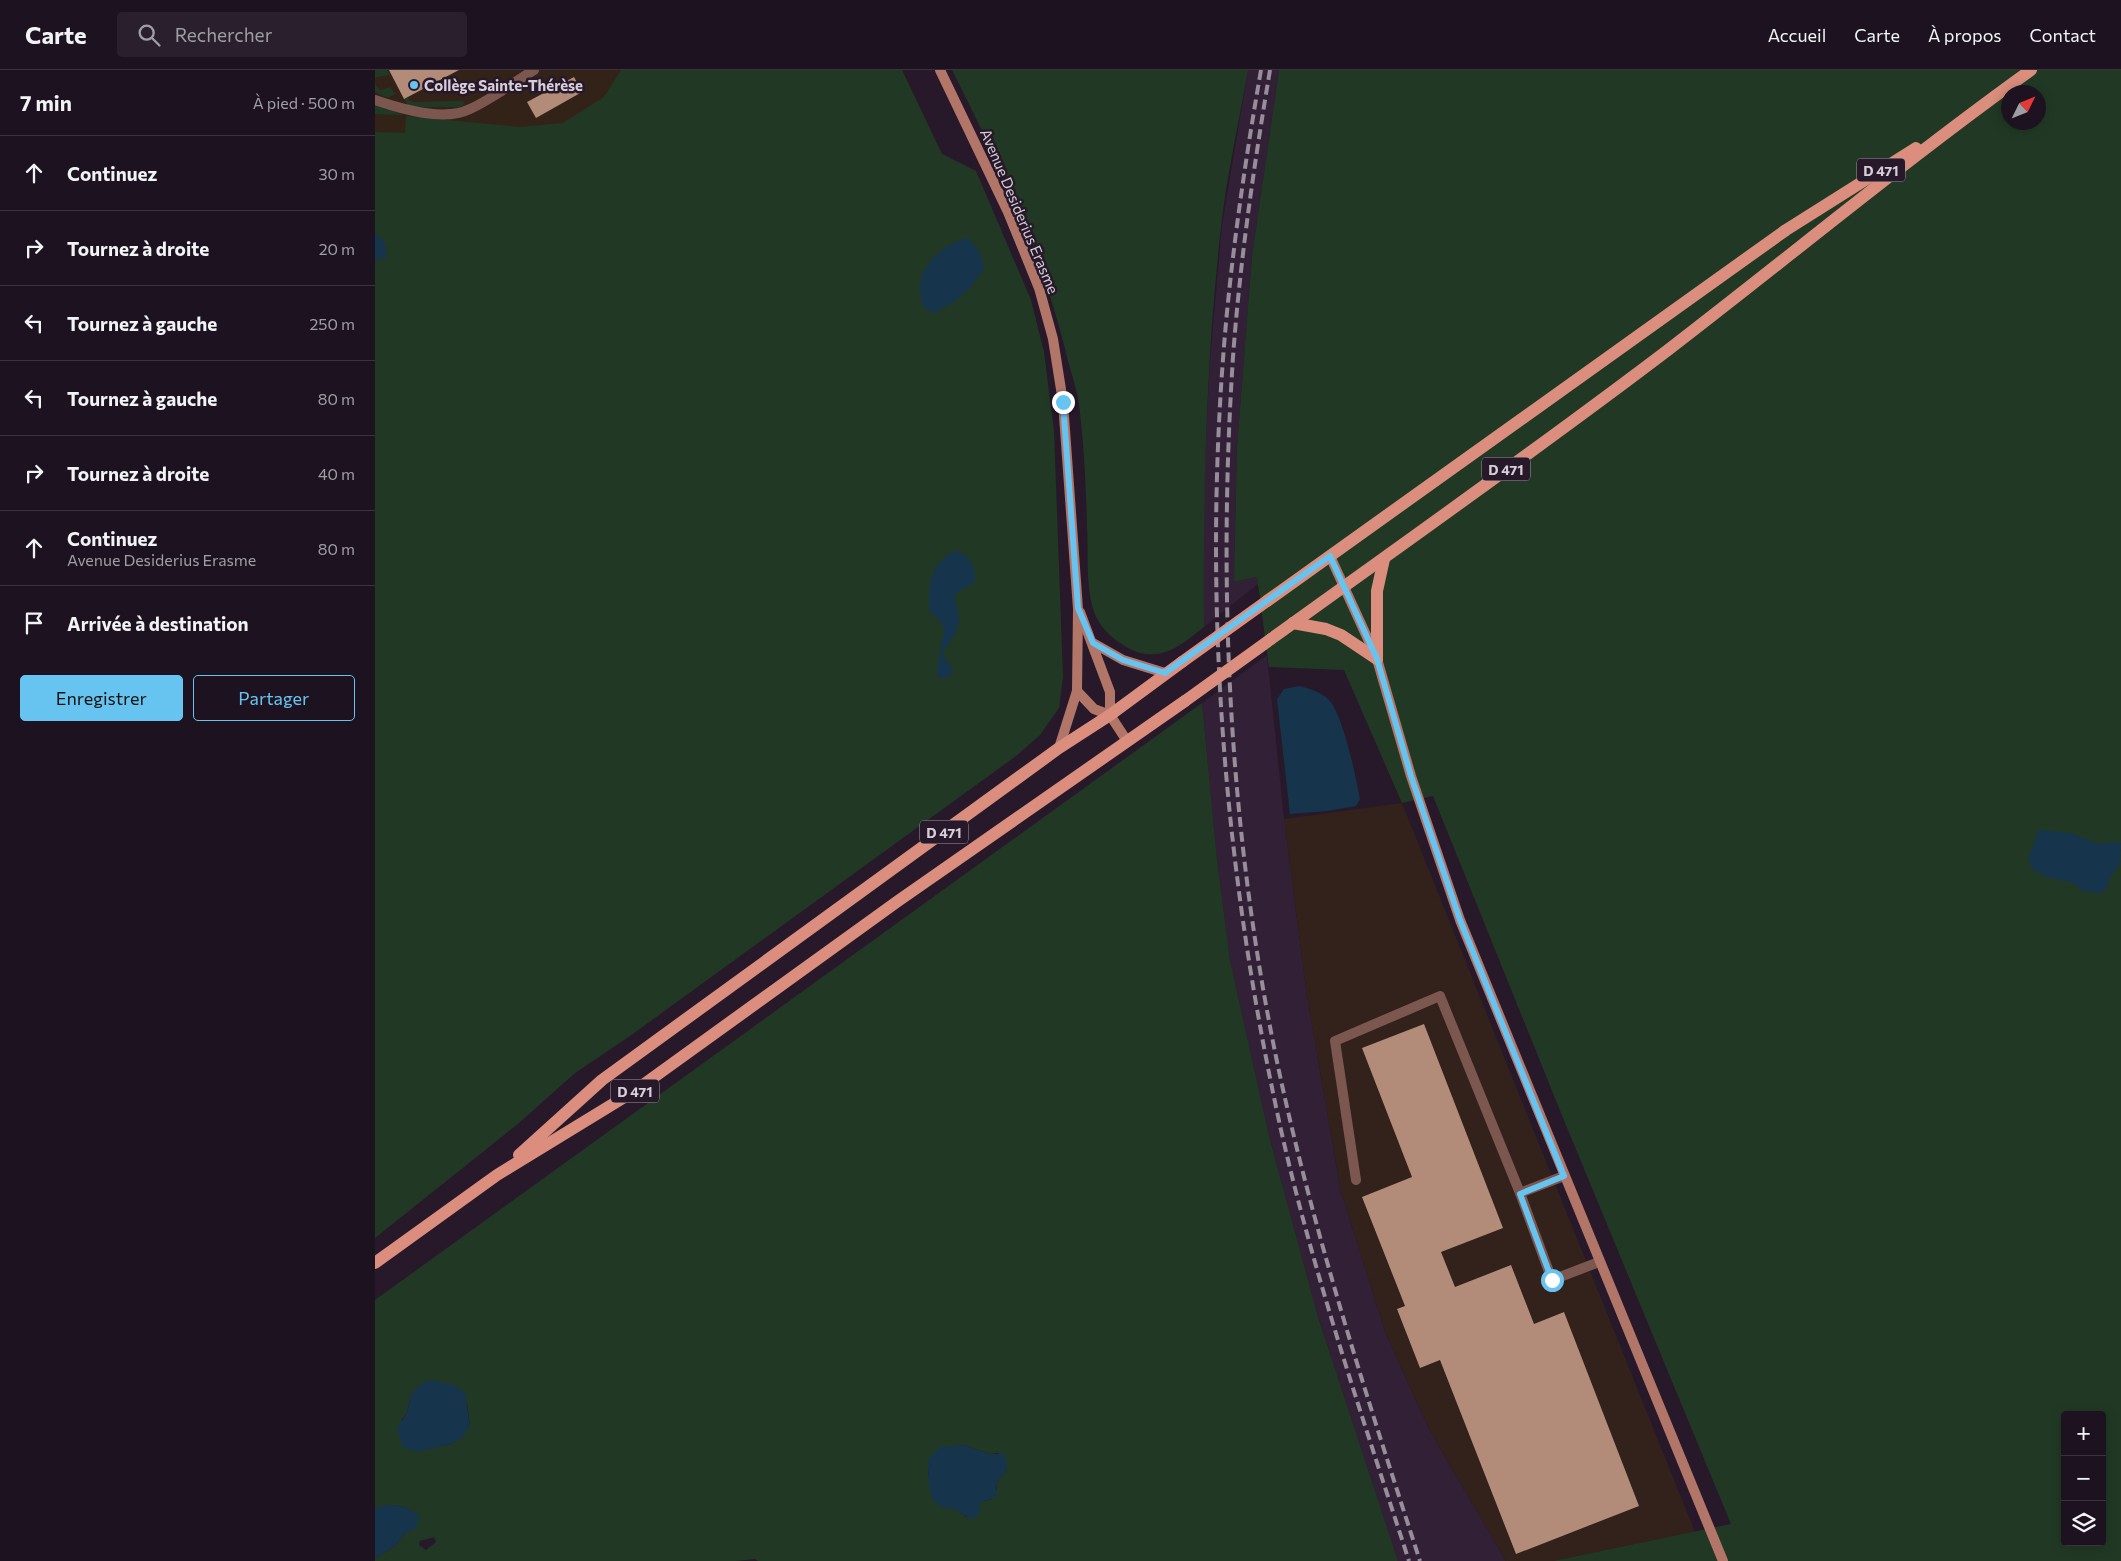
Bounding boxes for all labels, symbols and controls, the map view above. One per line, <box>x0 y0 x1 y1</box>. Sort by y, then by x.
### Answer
search box <box>117 12 467 57</box>
text: Carte <box>25 20 87 49</box>
icon: search <box>135 21 163 49</box>
text: Rechercher <box>175 23 272 46</box>
text: Accueil <box>1768 24 1826 46</box>
text: Carte <box>1854 24 1900 46</box>
text: À propos <box>1928 24 2002 46</box>
text: Contact <box>2030 24 2096 46</box>
place label: Collège Sainte-Thérèse <box>424 76 583 94</box>
marker: Collège Sainte-Thérèse <box>408 79 420 91</box>
north arrow <box>2001 85 2046 130</box>
text: 7 min <box>20 90 72 115</box>
text: À pied · 500 m <box>253 93 355 112</box>
street label: Avenue Desiderius Erasme <box>977 126 1063 296</box>
road number: D 471 <box>1857 158 1905 182</box>
icon: ahead <box>20 159 48 187</box>
text: Continuez <box>67 162 157 185</box>
text: 30 m <box>318 164 355 183</box>
icon: right <box>20 234 48 262</box>
text: Tournez à droite <box>67 237 209 260</box>
text: 20 m <box>319 239 355 258</box>
icon: left <box>20 309 48 337</box>
text: Tournez à gauche <box>67 312 217 335</box>
text: 250 m <box>309 314 355 333</box>
icon: left <box>20 384 48 412</box>
text: Tournez à gauche <box>67 387 217 410</box>
text: 80 m <box>318 389 355 408</box>
route end <box>1052 391 1075 414</box>
road number: D 471 <box>1482 458 1530 480</box>
icon: right <box>20 459 48 487</box>
text: Tournez à droite <box>67 462 209 485</box>
text: 40 m <box>318 464 355 483</box>
text: Continuez <box>67 527 157 550</box>
icon: ahead <box>20 534 48 562</box>
text: 80 m <box>318 539 355 558</box>
text: Avenue Desiderius Erasme <box>67 550 256 569</box>
icon: arrive <box>20 609 48 637</box>
text: Arrivée à destination <box>67 612 249 635</box>
button: Enregistrer <box>20 675 183 721</box>
button: Partager <box>193 675 355 721</box>
road number: D 471 <box>920 820 968 844</box>
road number: D 471 <box>611 1079 659 1102</box>
route start <box>1541 1269 1564 1292</box>
map controls <box>2061 1411 2106 1546</box>
button: + <box>2061 1411 2106 1456</box>
button: − <box>2061 1456 2106 1501</box>
button: layers <box>2061 1501 2106 1546</box>

